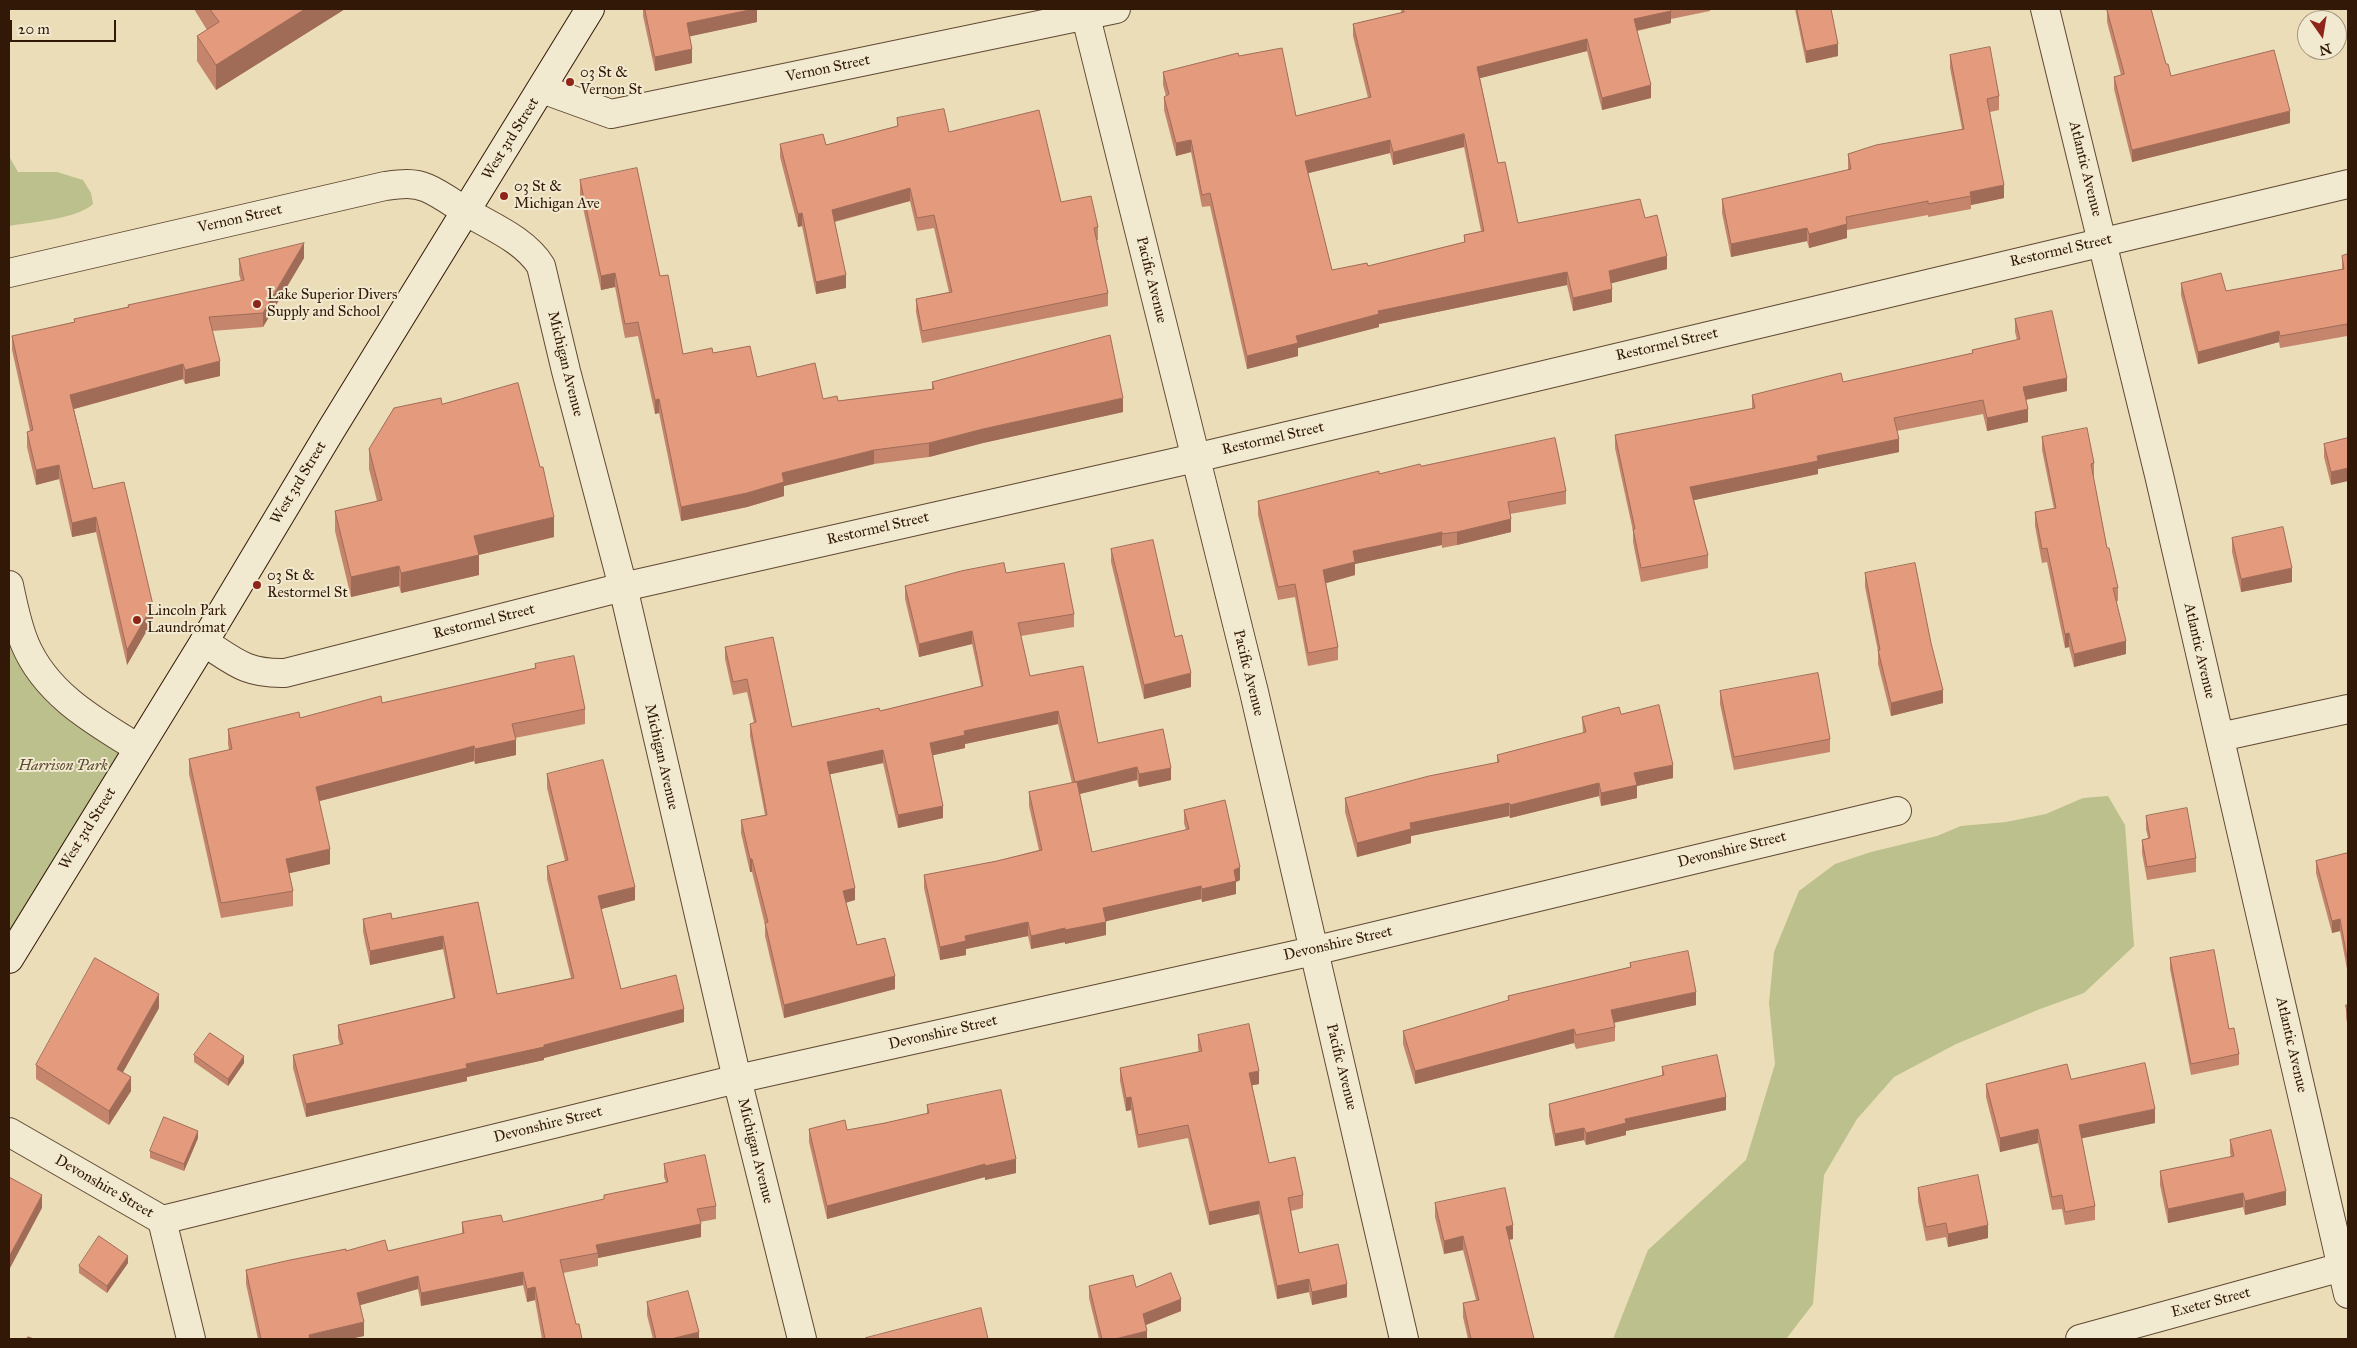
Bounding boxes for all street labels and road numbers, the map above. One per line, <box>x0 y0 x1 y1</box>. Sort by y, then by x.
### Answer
street label: Vernon Street <box>784 51 872 87</box>
street label: West 3rd Street <box>479 95 543 183</box>
street label: Atlantic Avenue <box>2064 119 2106 219</box>
street label: Vernon Street <box>196 201 284 237</box>
street label: Restormel Street <box>2008 231 2114 271</box>
street label: Pacific Avenue <box>1132 235 1170 325</box>
street label: Michigan Avenue <box>543 309 587 419</box>
street label: Restormel Street <box>1614 325 1720 365</box>
street label: Restormel Street <box>1220 419 1326 459</box>
street label: West 3rd Street <box>267 438 331 528</box>
street label: Restormel Street <box>825 509 931 549</box>
street label: Restormel Street <box>431 601 537 643</box>
street label: Atlantic Avenue <box>2179 601 2219 701</box>
street label: Pacific Avenue <box>1229 628 1267 718</box>
street label: Michigan Avenue <box>640 702 682 812</box>
street label: West 3rd Street <box>56 785 120 873</box>
street label: Devonshire Street <box>1676 828 1788 872</box>
street label: Devonshire Street <box>1282 923 1394 965</box>
street label: Atlantic Avenue <box>2271 995 2311 1095</box>
street label: Devonshire Street <box>887 1012 999 1054</box>
street label: Pacific Avenue <box>1322 1022 1360 1112</box>
street label: Michigan Avenue <box>733 1096 777 1206</box>
street label: Devonshire Street <box>492 1103 604 1147</box>
street label: Devonshire Street <box>51 1151 157 1223</box>
street label: Exeter Street <box>2169 1284 2253 1322</box>

